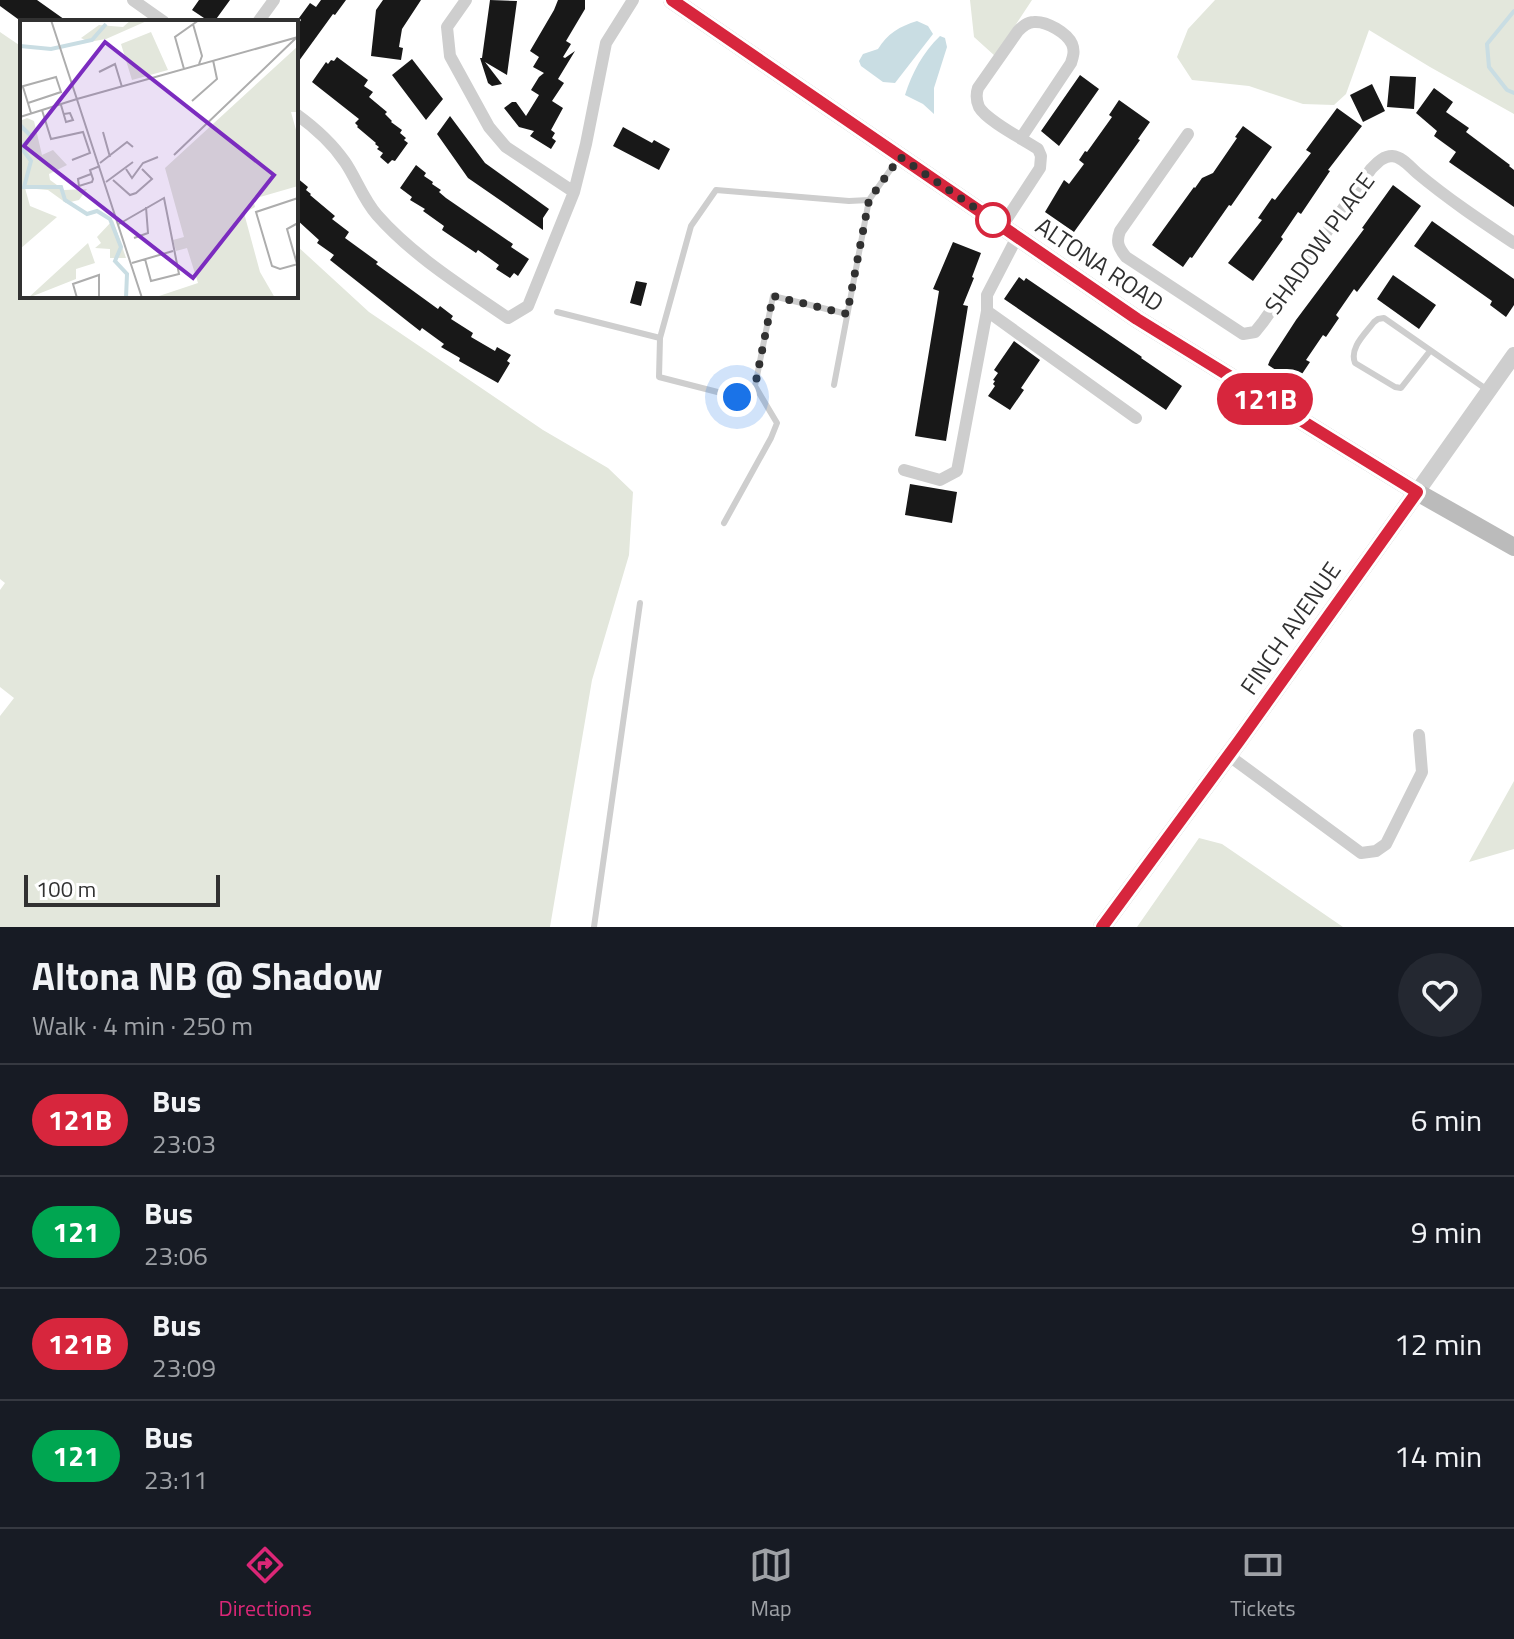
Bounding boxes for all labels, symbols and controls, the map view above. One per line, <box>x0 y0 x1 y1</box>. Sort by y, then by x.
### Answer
inset map <box>20 20 298 298</box>
street label: SHADOW PLACE <box>1255 165 1383 321</box>
unlabelled marker <box>976 203 1010 237</box>
street label: ALTONA ROAD <box>1029 208 1171 320</box>
line badge: 121B <box>1209 373 1321 425</box>
your location <box>717 377 757 417</box>
text: 121B <box>1233 377 1297 420</box>
street label: FINCH AVENUE <box>1231 554 1349 702</box>
scale bar <box>24 871 220 907</box>
text: 100 m <box>36 872 96 906</box>
text: Altona NB @ Shadow <box>32 947 383 1005</box>
button: heart <box>1398 953 1482 1037</box>
text: Walk · 4 min · 250 m <box>32 1006 253 1045</box>
text: Bus <box>152 1078 201 1124</box>
text: 6 min <box>1411 1097 1482 1143</box>
text: 121B <box>48 1098 112 1141</box>
text: 23:03 <box>152 1124 216 1163</box>
text: Bus <box>144 1190 193 1236</box>
text: 9 min <box>1411 1209 1482 1255</box>
text: 121 <box>52 1210 100 1253</box>
text: 23:06 <box>144 1236 208 1275</box>
text: Bus <box>152 1302 201 1348</box>
text: 12 min <box>1394 1321 1482 1367</box>
text: 121B <box>48 1322 112 1365</box>
text: 23:09 <box>152 1348 216 1387</box>
text: Bus <box>144 1414 193 1460</box>
text: 14 min <box>1394 1433 1482 1479</box>
text: 121 <box>52 1434 100 1477</box>
text: 23:11 <box>144 1460 208 1499</box>
tab: Directions <box>219 1543 312 1625</box>
tab: Map <box>749 1543 793 1625</box>
tab: Tickets <box>1230 1543 1295 1625</box>

